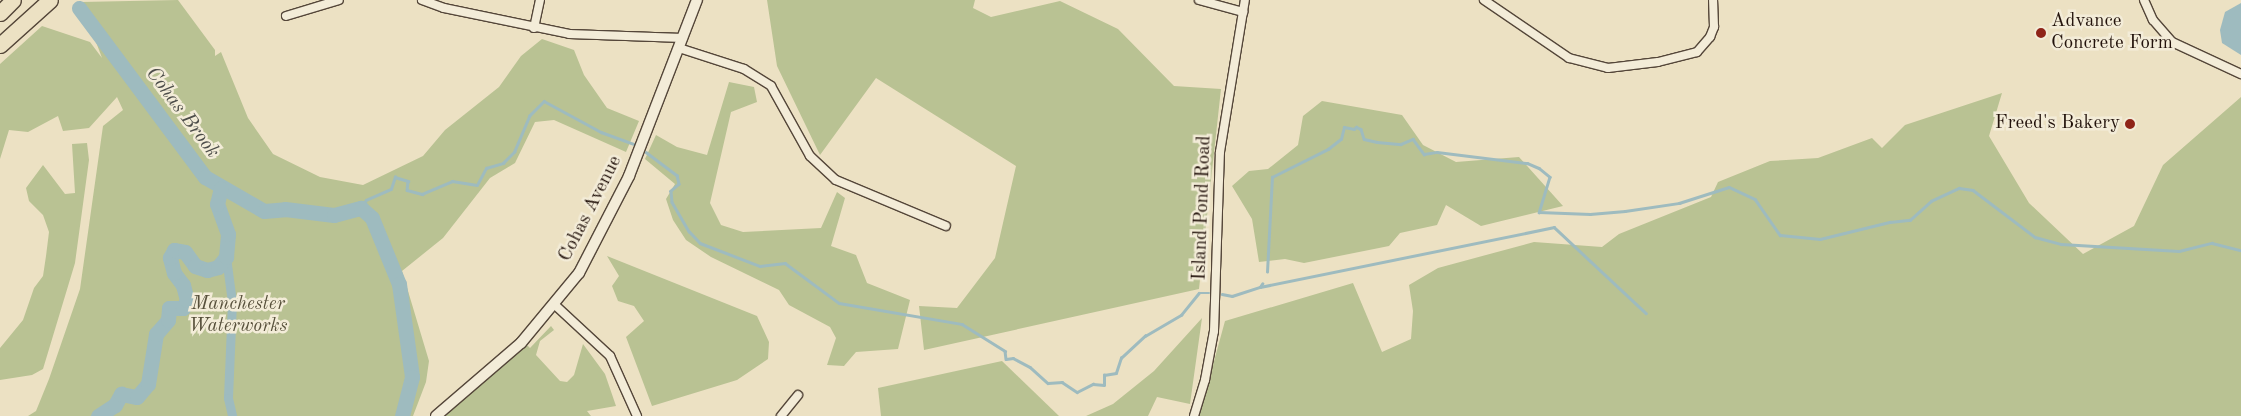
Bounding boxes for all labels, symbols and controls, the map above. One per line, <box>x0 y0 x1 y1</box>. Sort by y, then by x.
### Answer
place label: Advance Concrete Form <box>2051 11 2173 55</box>
marker: Advance Concrete Form <box>2035 27 2047 39</box>
water label: Cohas Brook <box>140 63 224 163</box>
place label: Freed's Bakery <box>1995 113 2120 135</box>
marker: Freed's Bakery <box>2124 118 2136 130</box>
street label: Island Pond Road <box>1189 135 1217 281</box>
street label: Cohas Avenue <box>555 152 627 266</box>
park label: Manchester Waterworks <box>188 294 288 338</box>

